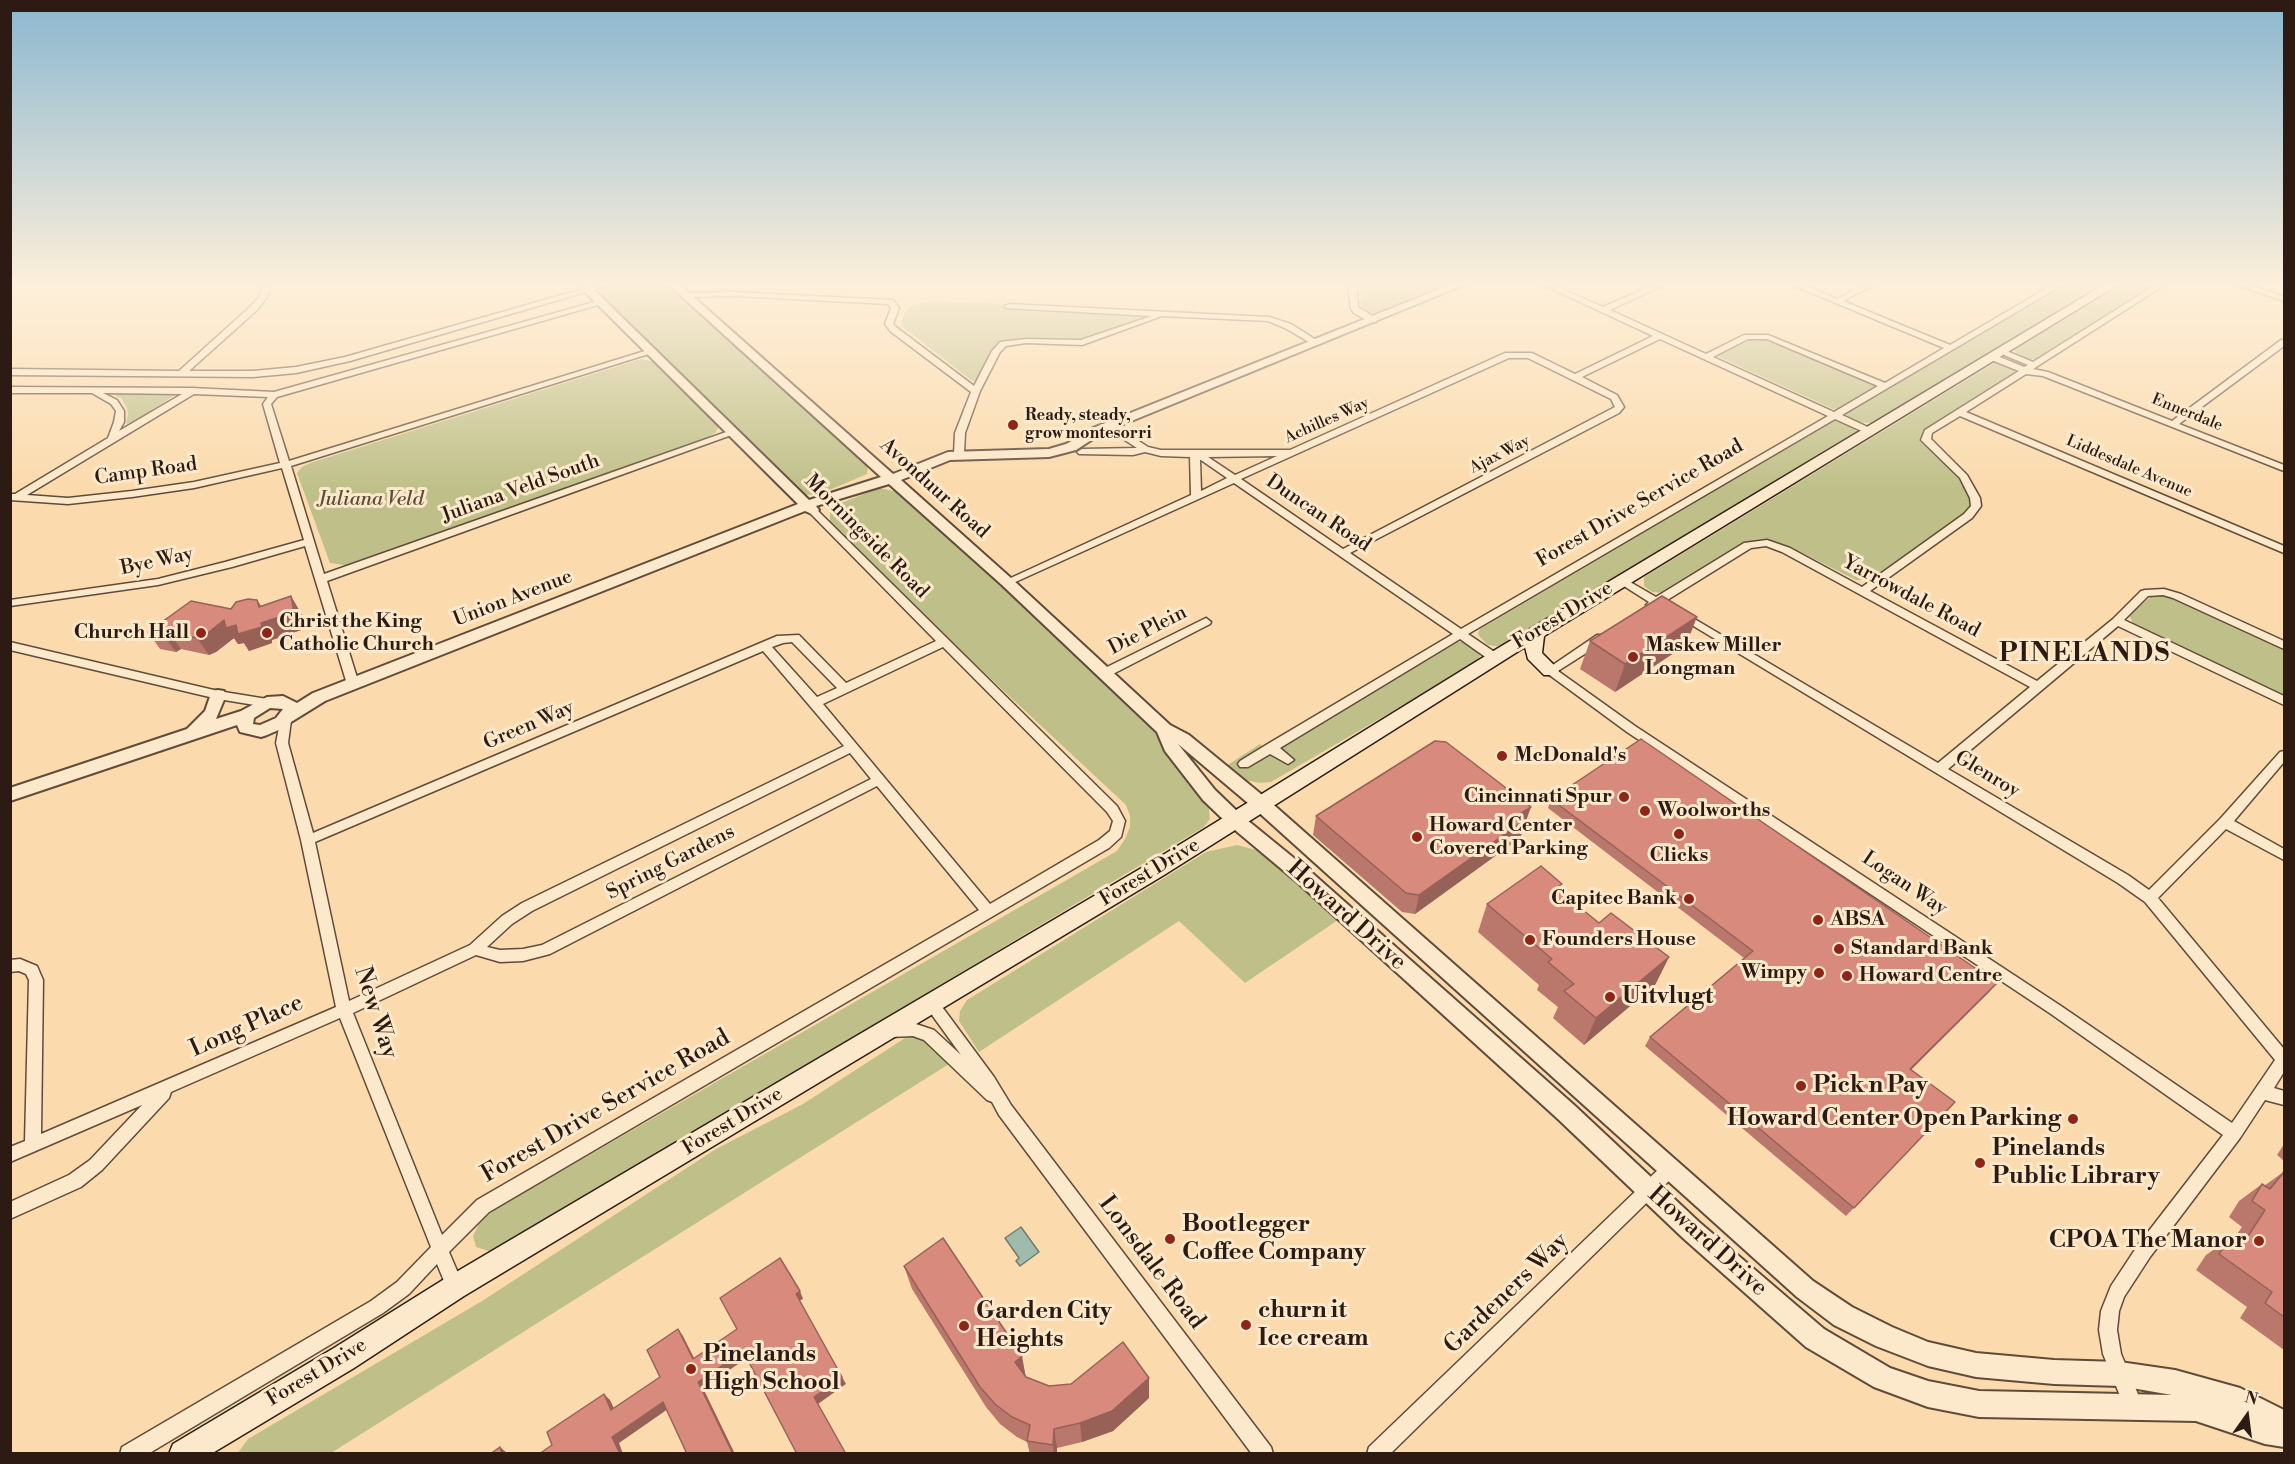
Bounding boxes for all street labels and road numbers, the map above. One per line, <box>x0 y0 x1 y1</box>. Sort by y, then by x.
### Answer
street label: Ennerdale <box>2149 390 2225 436</box>
street label: Achilles Way <box>1282 394 1372 448</box>
street label: Ajax Way <box>1467 432 1533 478</box>
street label: Liddesdale Avenue <box>2063 432 2195 502</box>
street label: Avonduur Road <box>874 434 994 544</box>
street label: Forest Drive Service Road <box>1532 435 1748 573</box>
street label: Juliana Veld South <box>439 449 603 529</box>
street label: Camp Road <box>93 453 199 491</box>
street label: Morningside Road <box>799 470 933 604</box>
street label: Duncan Road <box>1261 470 1375 558</box>
street label: Bye Way <box>118 543 196 581</box>
street label: Yarrowdale Road <box>1838 551 1984 643</box>
street label: Union Avenue <box>450 565 576 633</box>
street label: Forest Drive <box>1509 577 1617 655</box>
street label: Die Plein <box>1105 601 1191 661</box>
street label: Green Way <box>480 696 578 756</box>
street label: Glenroy <box>1950 746 2024 804</box>
street label: Spring Gardens <box>603 820 739 906</box>
street label: Forest Drive <box>1096 834 1204 912</box>
street label: Logan Way <box>1857 847 1951 921</box>
street label: Howard Drive <box>1280 855 1412 977</box>
street label: New Way <box>347 963 403 1063</box>
street label: Long Place <box>186 989 308 1065</box>
street label: Forest Drive Service Road <box>477 1024 735 1190</box>
street label: Forest Drive <box>679 1083 787 1161</box>
street label: Howard Drive <box>1641 1181 1773 1303</box>
street label: Lonsdale Road <box>1091 1191 1211 1335</box>
street label: Gardeners Way <box>1439 1227 1575 1361</box>
street label: Forest Drive <box>263 1334 371 1412</box>

